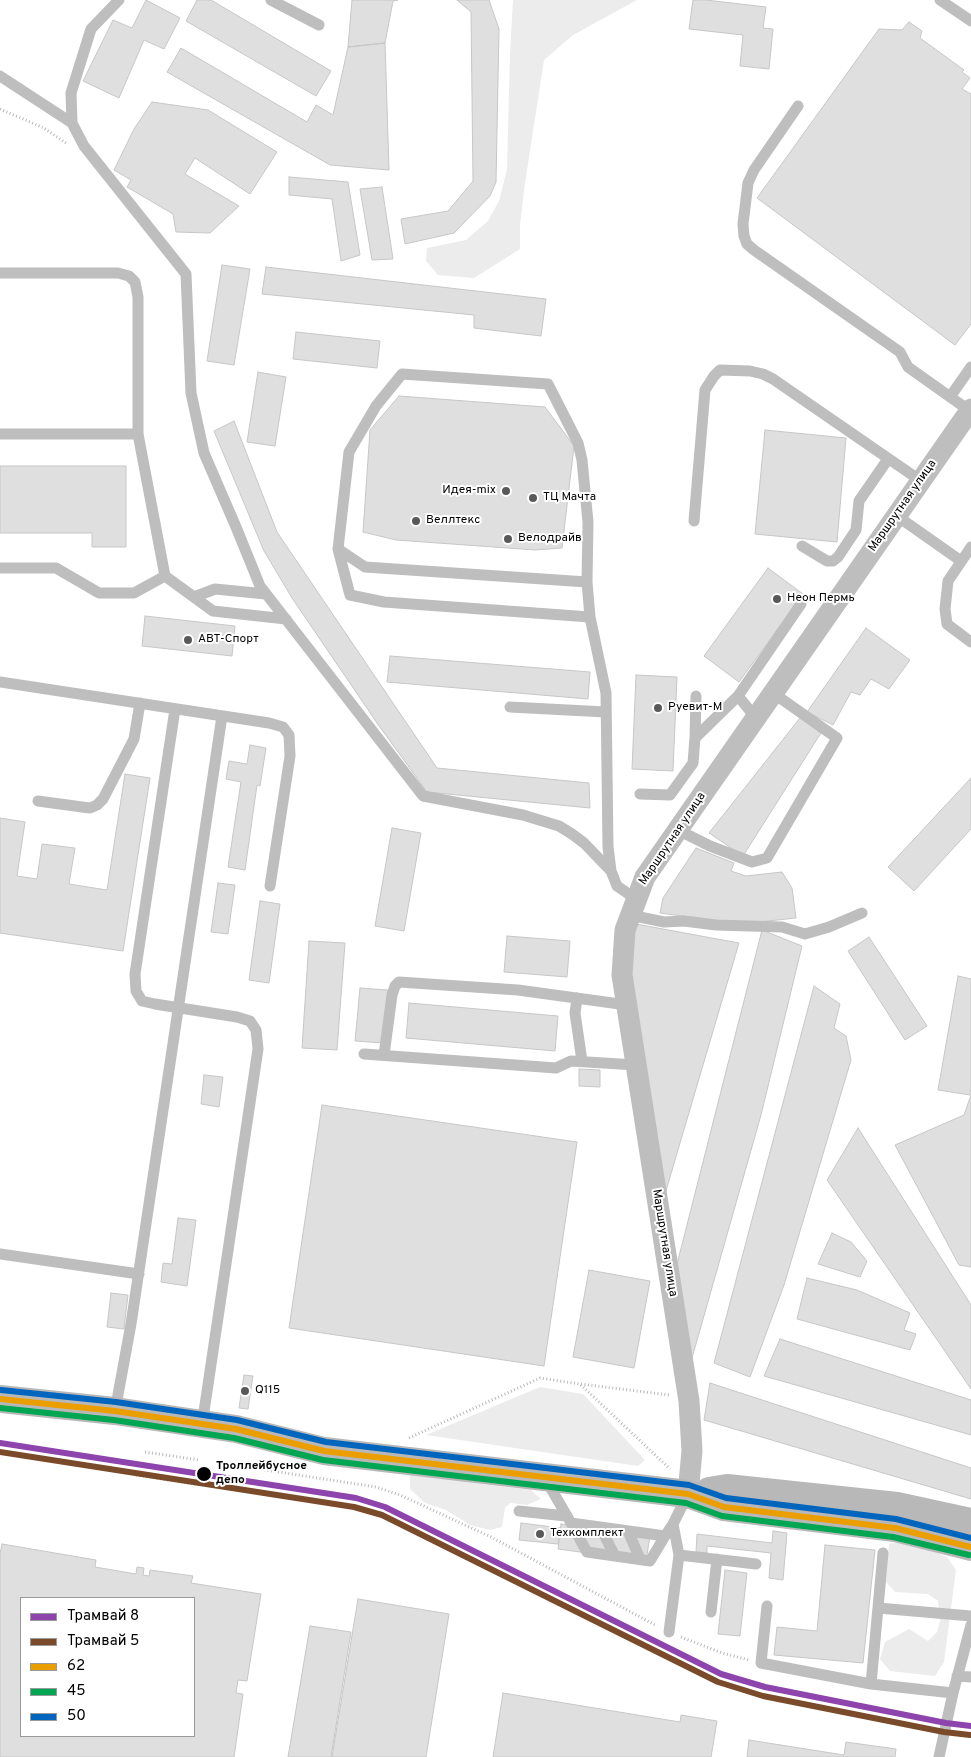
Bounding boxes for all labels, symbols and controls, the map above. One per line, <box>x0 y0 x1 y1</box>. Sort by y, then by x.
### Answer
street label: Маршрутная улица <box>866 457 940 555</box>
place label: Идея-mix <box>442 484 496 498</box>
marker: Идея-mix <box>500 485 512 497</box>
place label: ТЦ Мачта <box>543 491 596 505</box>
marker: ТЦ Мачта <box>527 492 539 504</box>
place label: Веллтекс <box>426 514 480 528</box>
marker: Веллтекс <box>410 515 422 527</box>
place label: Велодрайв <box>518 532 582 546</box>
marker: Велодрайв <box>502 533 514 545</box>
place label: Неон Пермь <box>787 592 855 606</box>
marker: Неон Пермь <box>771 593 783 605</box>
place label: АВТ-Спорт <box>198 633 259 647</box>
marker: АВТ-Спорт <box>182 634 194 646</box>
place label: Руевит-М <box>668 701 722 715</box>
marker: Руевит-М <box>652 702 664 714</box>
street label: Маршрутная улица <box>637 790 709 888</box>
street label: Маршрутная улица <box>648 1188 680 1298</box>
place label: Q115 <box>255 1384 280 1398</box>
marker: Q115 <box>239 1385 251 1397</box>
place label: Троллейбусное депо <box>216 1460 307 1488</box>
marker: Троллейбусное депо <box>195 1465 213 1483</box>
place label: Техкомплект <box>550 1527 623 1541</box>
marker: Техкомплект <box>534 1528 546 1540</box>
legend <box>20 1597 195 1737</box>
text: Трамвай 8 <box>67 1607 139 1626</box>
text: Трамвай 5 <box>67 1632 139 1651</box>
text: 62 <box>67 1657 85 1676</box>
text: 45 <box>67 1682 86 1701</box>
text: 50 <box>67 1707 86 1726</box>

